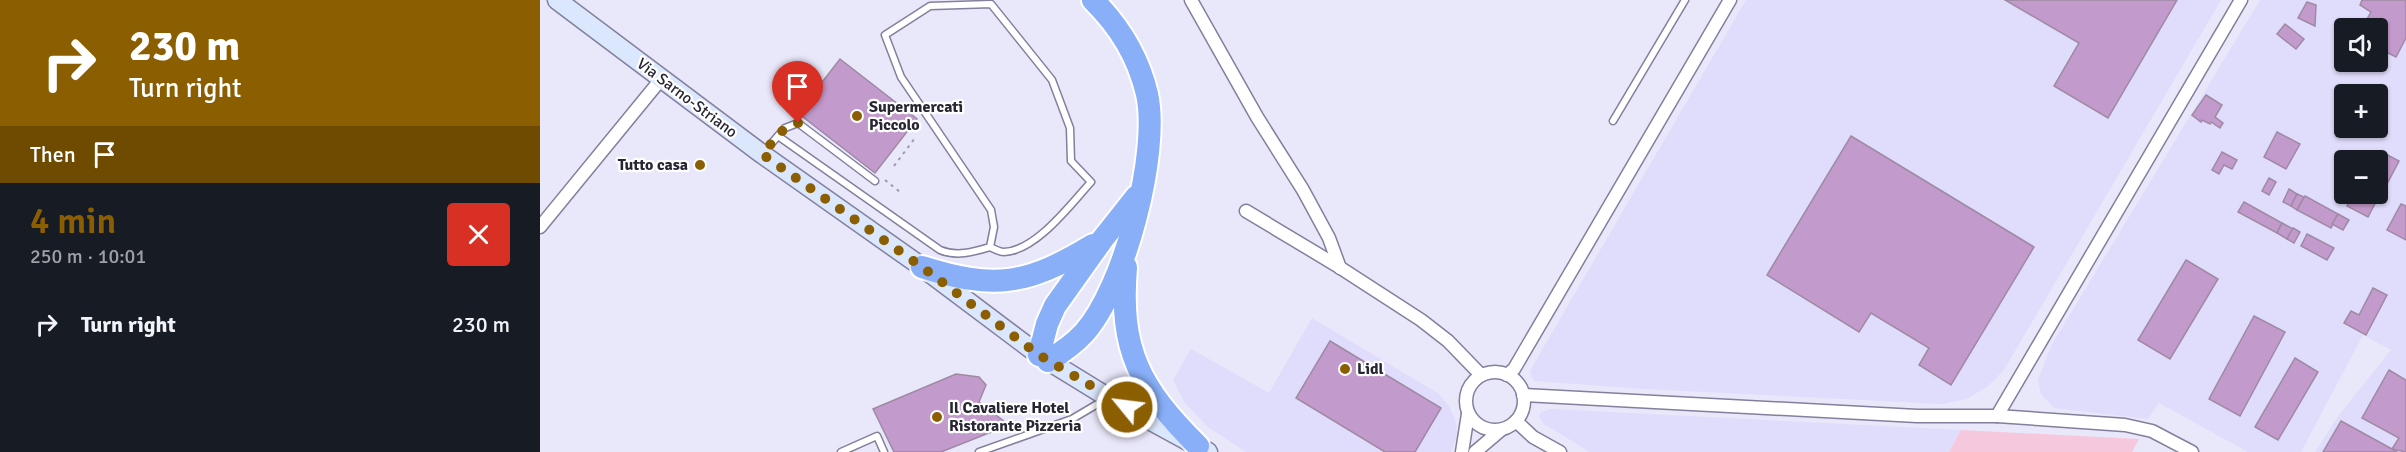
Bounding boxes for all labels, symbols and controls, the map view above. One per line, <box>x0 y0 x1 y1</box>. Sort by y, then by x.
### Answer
map controls <box>2334 18 2388 204</box>
button: sound <box>2334 18 2388 72</box>
text: 230 m <box>129 21 240 72</box>
icon: right <box>30 24 108 102</box>
street label: Via Sarno-Striano <box>633 54 741 142</box>
pin <box>772 61 823 123</box>
icon: arrive <box>781 70 814 103</box>
text: Turn right <box>129 72 242 105</box>
button: + <box>2334 84 2388 138</box>
place label: Supermercati Piccolo <box>869 97 963 135</box>
marker: Supermercati Piccolo <box>850 109 864 123</box>
icon: arrive <box>88 138 121 171</box>
text: Then <box>30 141 76 168</box>
button: − <box>2334 150 2388 204</box>
place label: Tutto casa <box>618 155 688 175</box>
marker: Tutto casa <box>693 158 707 172</box>
text: 4 min <box>30 199 116 244</box>
button: close <box>447 203 510 266</box>
text: 250 m · 10:01 <box>30 244 146 269</box>
icon: right <box>30 308 63 341</box>
text: Turn right <box>81 311 176 338</box>
text: 230 m <box>452 311 510 338</box>
place label: Lidl <box>1357 359 1384 379</box>
marker: Lidl <box>1338 362 1352 376</box>
position arrow <box>1095 375 1159 439</box>
place label: Il Cavaliere Hotel Ristorante Pizzeria <box>949 398 1081 436</box>
marker: Il Cavaliere Hotel Ristorante Pizzeria <box>930 410 944 424</box>

